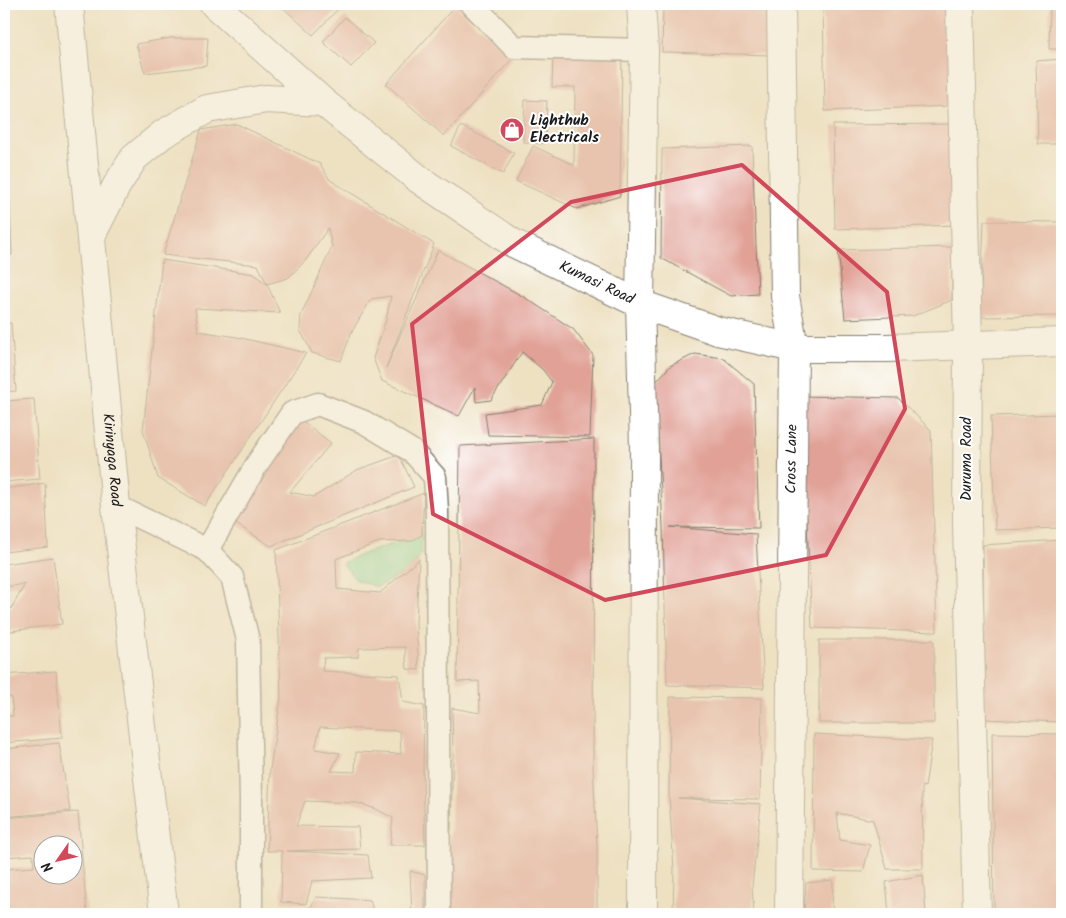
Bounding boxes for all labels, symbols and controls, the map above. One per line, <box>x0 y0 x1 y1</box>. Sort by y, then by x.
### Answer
place label: Lighthub Electricals <box>530 109 599 150</box>
shop icon: Lighthub Electricals <box>499 117 525 143</box>
street label: Kumasi Road <box>555 255 639 312</box>
street label: Kirinyaga Road <box>95 412 128 508</box>
street label: Duruma Road <box>955 416 979 501</box>
street label: Cross Lane <box>779 424 805 494</box>
north arrow <box>32 836 82 886</box>
text: N <box>36 857 60 877</box>

